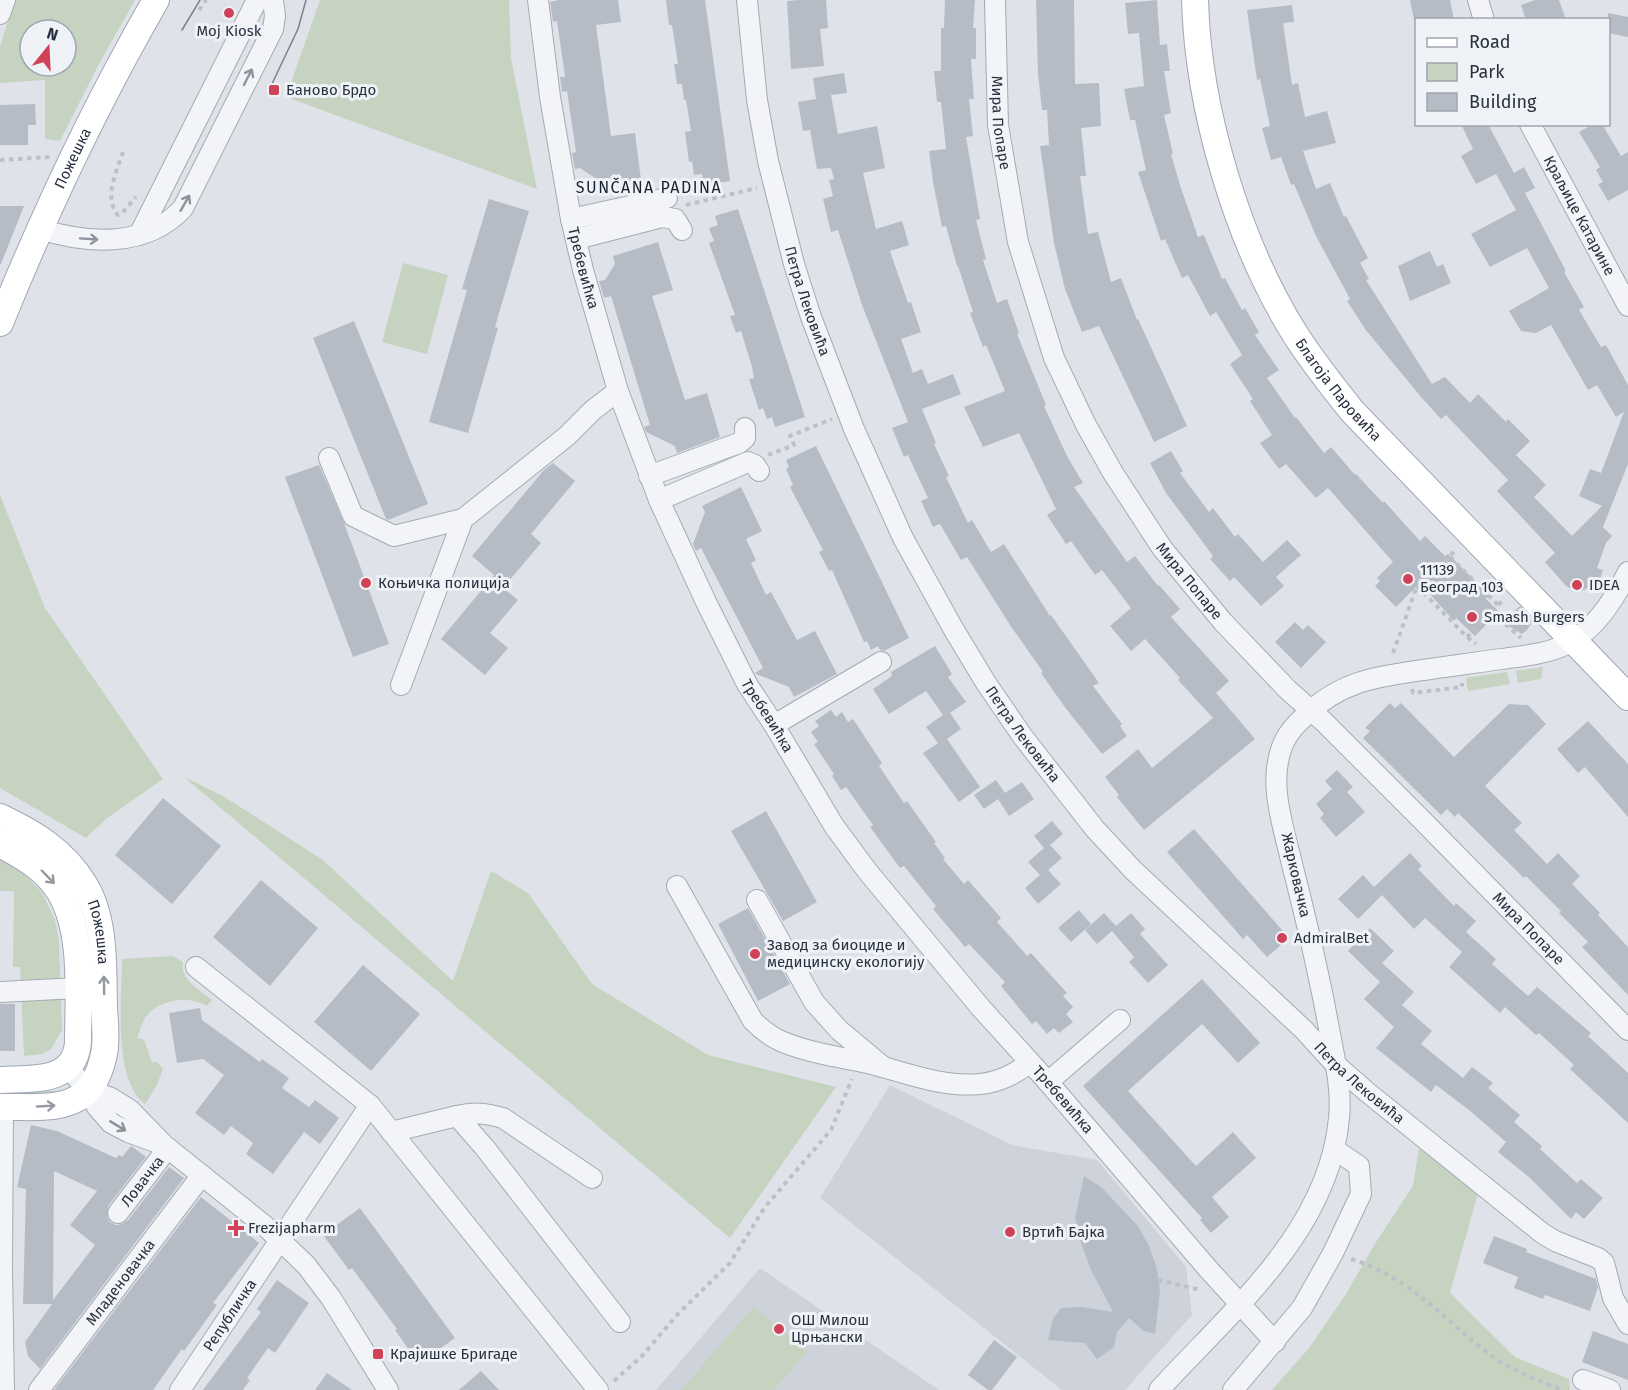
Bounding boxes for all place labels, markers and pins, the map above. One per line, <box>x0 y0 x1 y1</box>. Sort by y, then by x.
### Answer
marker: Moj Kiosk <box>222 6 236 20</box>
place label: Moj Kiosk <box>196 22 262 40</box>
place label: Баново Брдо <box>286 81 376 99</box>
marker: Баново Брдо <box>267 83 281 97</box>
place label: 11139 Београд 103 <box>1420 561 1504 596</box>
marker: 11139 Београд 103 <box>1401 572 1415 586</box>
place label: Коњичка полиција <box>378 574 510 592</box>
marker: Коњичка полиција <box>359 576 373 590</box>
place label: IDEA <box>1589 576 1620 594</box>
marker: IDEA <box>1570 578 1584 592</box>
place label: Smash Burgers <box>1484 608 1585 626</box>
marker: Smash Burgers <box>1465 610 1479 624</box>
place label: AdmiralBet <box>1294 929 1370 947</box>
marker: AdmiralBet <box>1275 931 1289 945</box>
place label: Завод за биоциде и медицинску екологију <box>767 936 925 971</box>
marker: Завод за биоциде и медицинску екологију <box>748 947 762 961</box>
place label: Frezijapharm <box>248 1219 336 1237</box>
marker: Frezijapharm <box>229 1221 243 1235</box>
place label: Вртић Бајка <box>1022 1223 1105 1241</box>
marker: Вртић Бајка <box>1003 1225 1017 1239</box>
place label: ОШ Милош Црњански <box>791 1311 869 1346</box>
marker: ОШ Милош Црњански <box>772 1322 786 1336</box>
place label: Крајишке Бригаде <box>390 1345 518 1363</box>
marker: Крајишке Бригаде <box>371 1347 385 1361</box>

